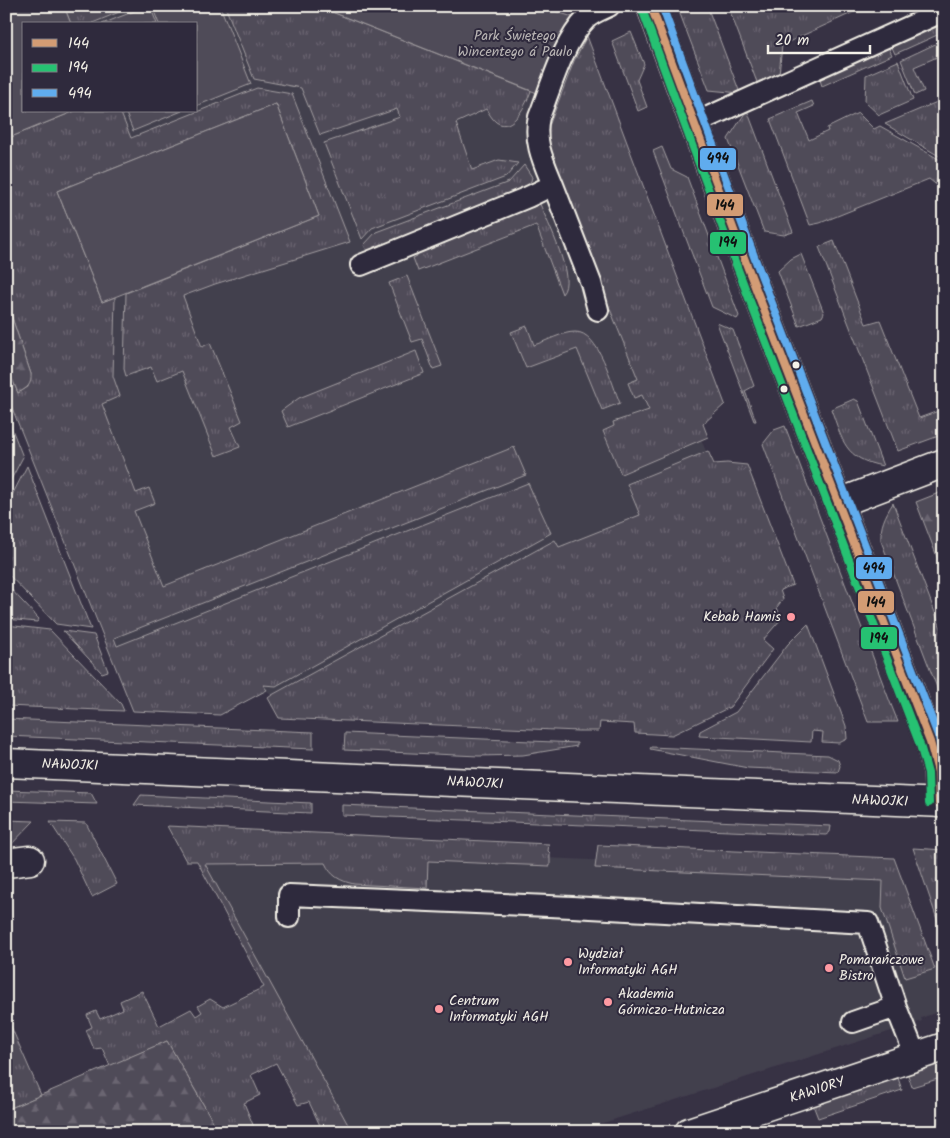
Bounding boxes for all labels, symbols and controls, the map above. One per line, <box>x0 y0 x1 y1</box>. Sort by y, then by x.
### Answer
legend <box>22 22 198 112</box>
scale bar <box>768 22 870 54</box>
park label: Park Świętego Wincentego á Paulo <box>458 25 572 63</box>
text: 20 m <box>775 29 809 53</box>
text: 144 <box>68 32 89 56</box>
text: 194 <box>68 56 88 80</box>
text: 494 <box>68 82 92 106</box>
line badge: 494 <box>699 147 737 171</box>
text: 494 <box>707 148 730 170</box>
line badge: 144 <box>706 193 744 217</box>
text: 144 <box>715 195 735 217</box>
line badge: 194 <box>709 231 747 255</box>
text: 194 <box>719 232 738 254</box>
unlabelled marker <box>791 360 801 370</box>
unlabelled marker <box>779 384 789 394</box>
line badge: 494 <box>855 556 893 580</box>
text: 494 <box>863 558 886 580</box>
line badge: 144 <box>857 590 895 614</box>
text: 144 <box>866 592 886 614</box>
place label: Kebab Hamis <box>703 606 781 628</box>
marker: Kebab Hamis <box>785 611 797 623</box>
line badge: 194 <box>860 626 898 650</box>
text: 194 <box>870 628 889 650</box>
street label: NAWOJKI <box>41 753 99 777</box>
street label: NAWOJKI <box>446 771 504 795</box>
street label: NAWOJKI <box>851 789 909 813</box>
place label: Wydział Informatyki AGH <box>578 943 678 981</box>
place label: Pomarańczowe Bistro <box>839 949 924 987</box>
marker: Wydział Informatyki AGH <box>562 956 574 968</box>
marker: Pomarańczowe Bistro <box>823 962 835 974</box>
place label: Akademia Górniczo-Hutnicza <box>618 983 725 1021</box>
place label: Centrum Informatyki AGH <box>449 990 549 1028</box>
marker: Akademia Górniczo-Hutnicza <box>602 996 614 1008</box>
marker: Centrum Informatyki AGH <box>433 1003 445 1015</box>
street label: KAWIORY <box>787 1070 848 1109</box>

